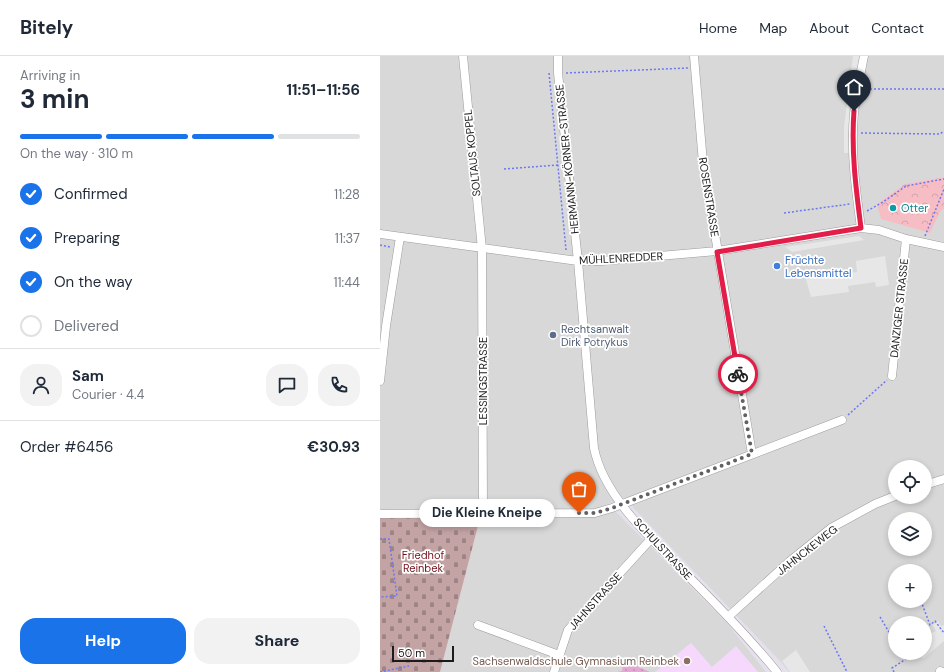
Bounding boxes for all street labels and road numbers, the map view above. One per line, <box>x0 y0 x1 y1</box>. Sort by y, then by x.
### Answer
street label: HERMANN-KÖRNER-STRASSE <box>552 83 582 235</box>
street label: SOLTAUS KOPPEL <box>460 109 484 197</box>
street label: ROSENSTRASSE <box>696 156 722 238</box>
street label: MÜHLENREDDER <box>579 249 663 267</box>
street label: DANZIGER STRASSE <box>887 258 911 358</box>
street label: LESSINGSTRASSE <box>476 337 490 425</box>
street label: SCHULSTRASSE <box>631 515 695 583</box>
street label: JAHNCKEWEG <box>774 522 840 578</box>
street label: JAHNSTRASSE <box>565 569 625 633</box>

